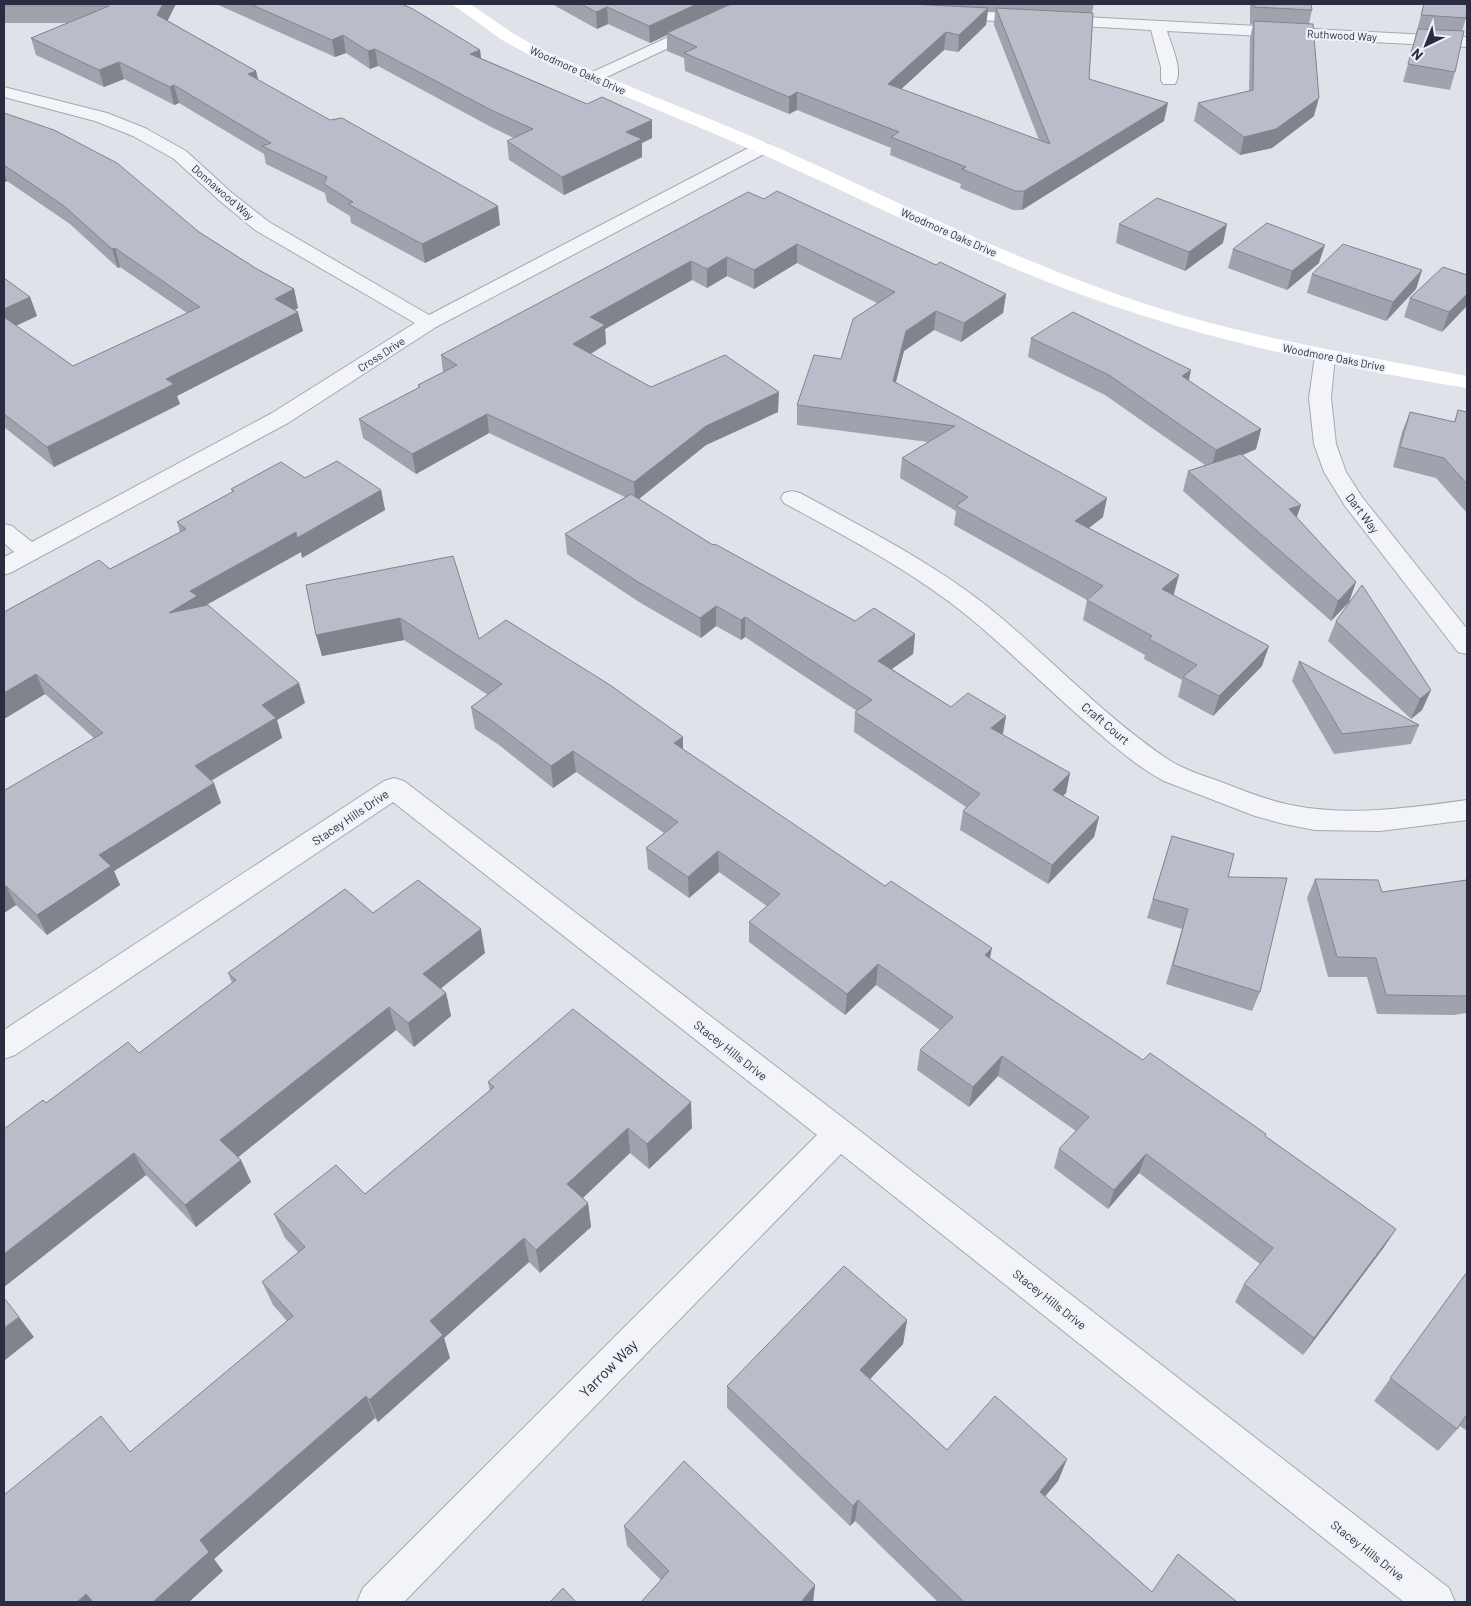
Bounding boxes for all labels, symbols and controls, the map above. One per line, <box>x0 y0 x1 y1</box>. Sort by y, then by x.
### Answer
north arrow <box>1401 20 1451 70</box>
street label: Ruthwood Way <box>1307 27 1377 43</box>
street label: Woodmore Oaks Drive <box>528 43 628 97</box>
text: N <box>1408 45 1426 64</box>
street label: Donnawood Way <box>189 162 257 222</box>
street label: Woodmore Oaks Drive <box>899 205 999 259</box>
street label: Cross Drive <box>355 334 407 374</box>
street label: Woodmore Oaks Drive <box>1282 341 1386 373</box>
street label: Dart Way <box>1343 490 1383 536</box>
street label: Craft Court <box>1079 699 1133 747</box>
street label: Stacey Hills Drive <box>309 786 391 848</box>
street label: Stacey Hills Drive <box>692 1017 770 1083</box>
street label: Stacey Hills Drive <box>1011 1266 1089 1332</box>
street label: Yarrow Way <box>575 1335 641 1401</box>
street label: Stacey Hills Drive <box>1329 1517 1407 1583</box>

